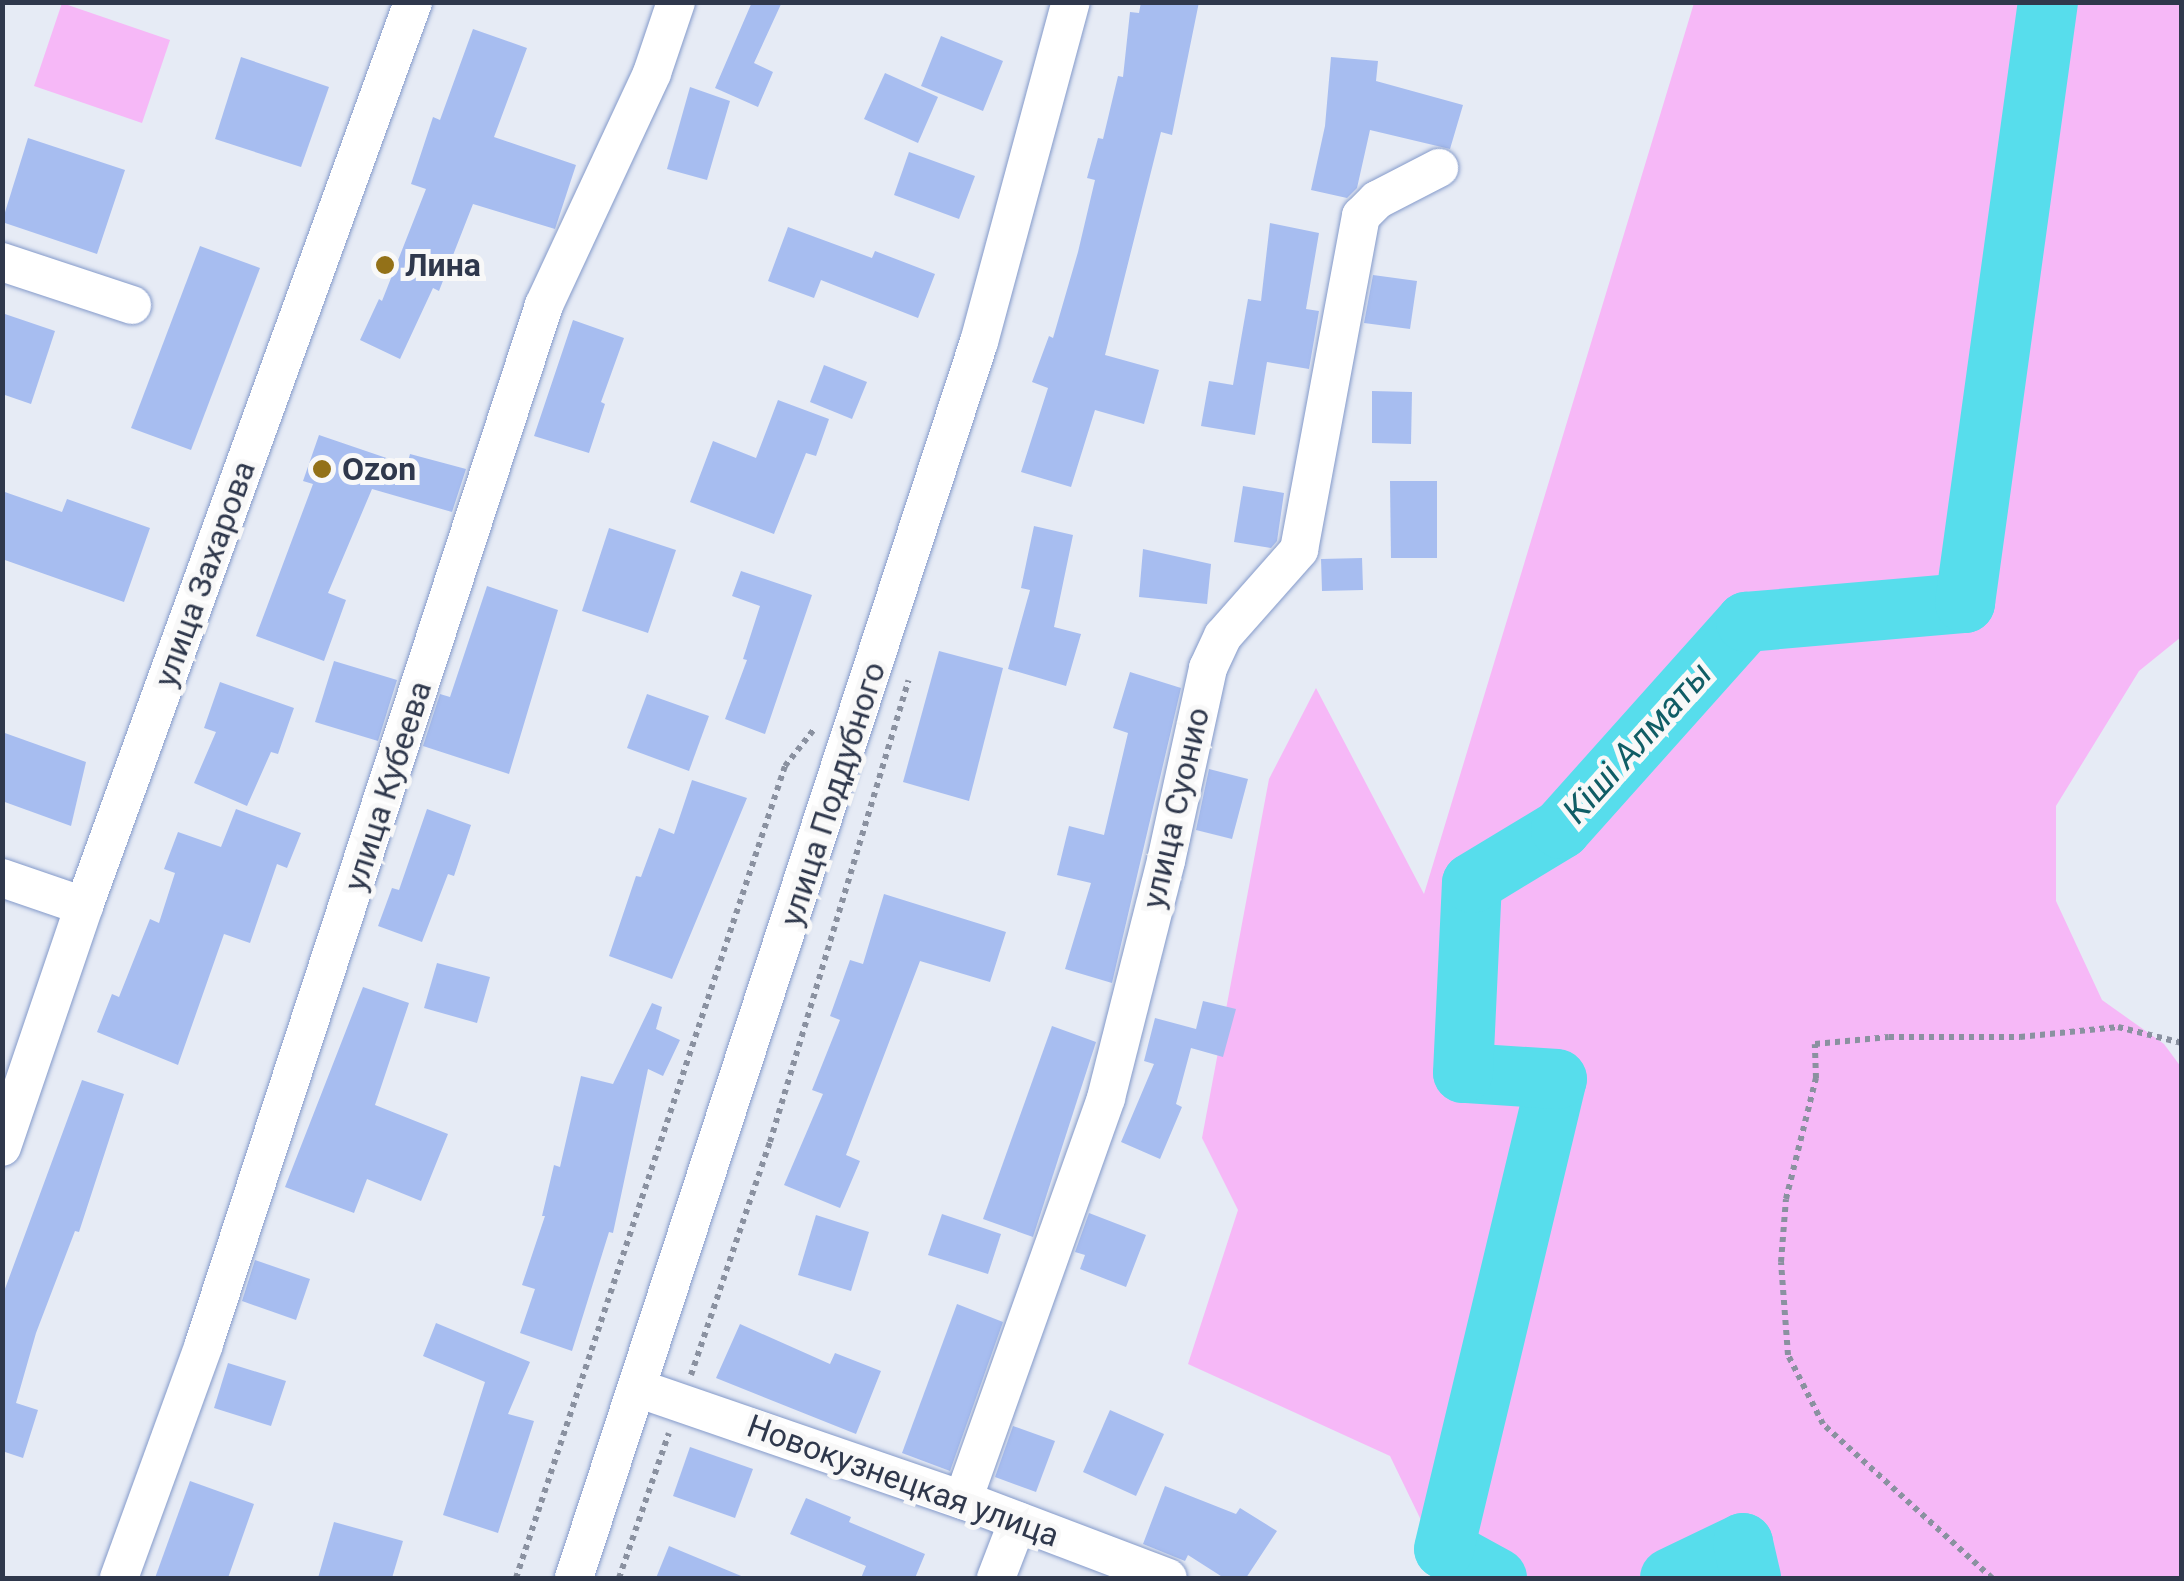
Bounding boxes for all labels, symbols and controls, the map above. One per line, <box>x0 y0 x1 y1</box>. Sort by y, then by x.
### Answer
place label: Лина <box>405 246 481 284</box>
marker: Лина <box>374 254 396 276</box>
place label: Ozon <box>342 450 416 488</box>
street label: улица Захарова <box>146 456 264 692</box>
marker: Ozon <box>311 458 333 480</box>
water label: Кіші Алматы <box>1555 654 1721 832</box>
street label: улица Поддубного <box>772 657 894 931</box>
street label: улица Кубеева <box>336 676 440 896</box>
street label: улица Суонио <box>1134 704 1218 912</box>
street label: Новокузнецкая улица <box>742 1407 1064 1555</box>

